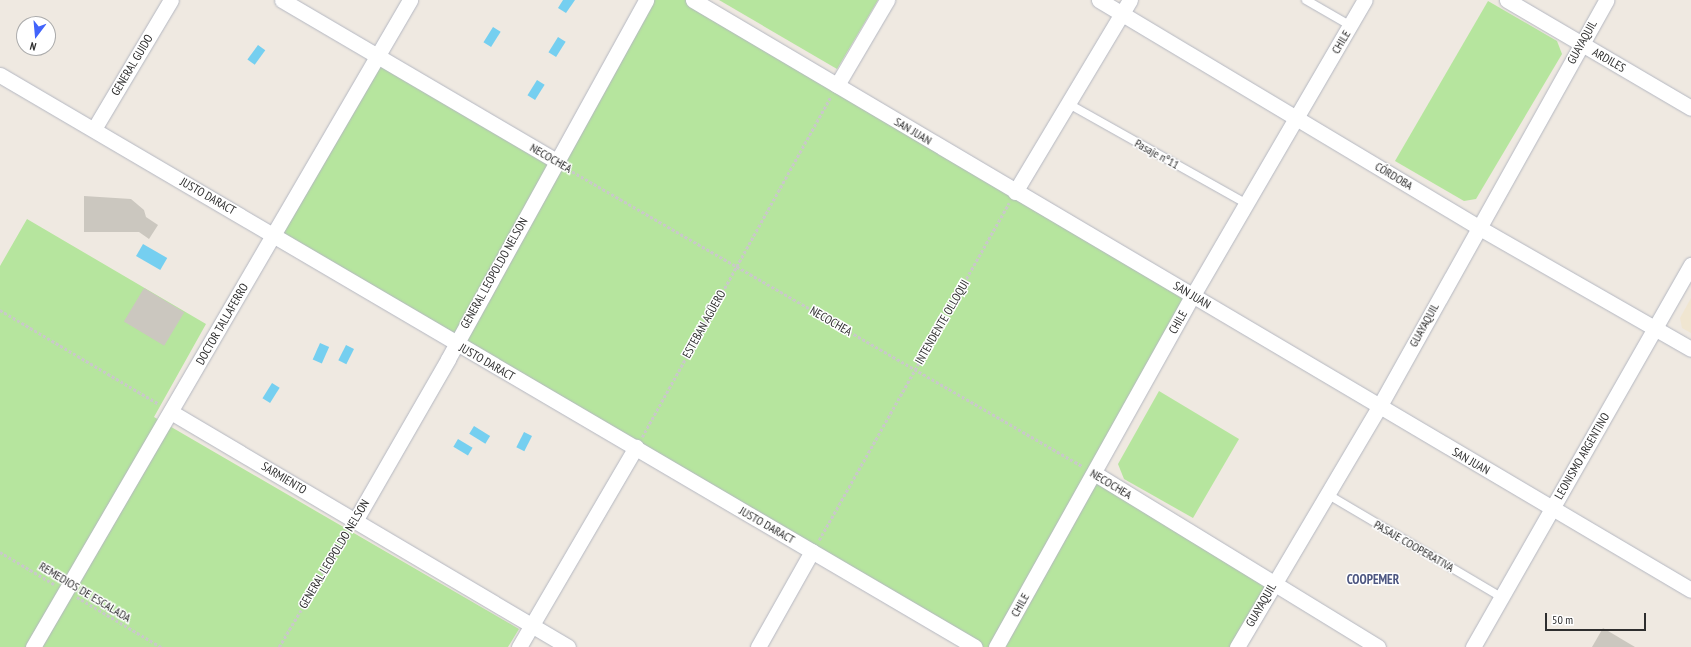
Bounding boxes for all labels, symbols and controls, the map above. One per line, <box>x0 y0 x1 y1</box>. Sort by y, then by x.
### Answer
north arrow <box>16 16 56 56</box>
street label: GUAYAQUIL <box>1564 18 1600 66</box>
street label: CHILE <box>1328 28 1354 56</box>
street label: GENERAL GUIDO <box>108 32 156 98</box>
text: N <box>28 39 38 54</box>
street label: ARDILES <box>1590 45 1628 75</box>
street label: SAN JUAN <box>892 114 934 148</box>
street label: Pasaje nº11 <box>1132 136 1182 172</box>
street label: NECOCHEA <box>527 140 575 176</box>
street label: CÓRDOBA <box>1372 159 1416 193</box>
street label: JUSTO DARACT <box>178 174 238 218</box>
street label: GENERAL LEOPOLDO NELSON <box>457 215 531 331</box>
street label: INTENDENTE OLLOQUI <box>912 277 972 367</box>
street label: SAN JUAN <box>1171 278 1213 312</box>
street label: DOCTOR TALLAFERRO <box>193 281 251 367</box>
street label: ESTEBAN AGÜERO <box>679 287 729 361</box>
street label: GUAYAQUIL <box>1406 301 1442 349</box>
street label: NECOCHEA <box>807 303 855 339</box>
street label: CHILE <box>1166 308 1190 336</box>
street label: JUSTO DARACT <box>457 340 517 384</box>
street label: LEONISMO ARGENTINO <box>1551 410 1613 502</box>
street label: SAN JUAN <box>1450 444 1492 478</box>
street label: SARMIENTO <box>259 459 309 497</box>
street label: NECOCHEA <box>1088 466 1134 502</box>
street label: GENERAL LEOPOLDO NELSON <box>296 497 372 611</box>
street label: JUSTO DARACT <box>737 503 797 547</box>
street label: PASAJE COOPERATIVA <box>1371 517 1457 575</box>
street label: REMEDIOS DE ESCALADA <box>36 559 134 625</box>
district label: COOPEMER <box>1347 572 1399 588</box>
street label: GUAYAQUIL <box>1243 581 1279 629</box>
street label: CHILE <box>1008 591 1032 619</box>
scale bar <box>1547 605 1648 631</box>
text: 50 m <box>1552 612 1573 627</box>

